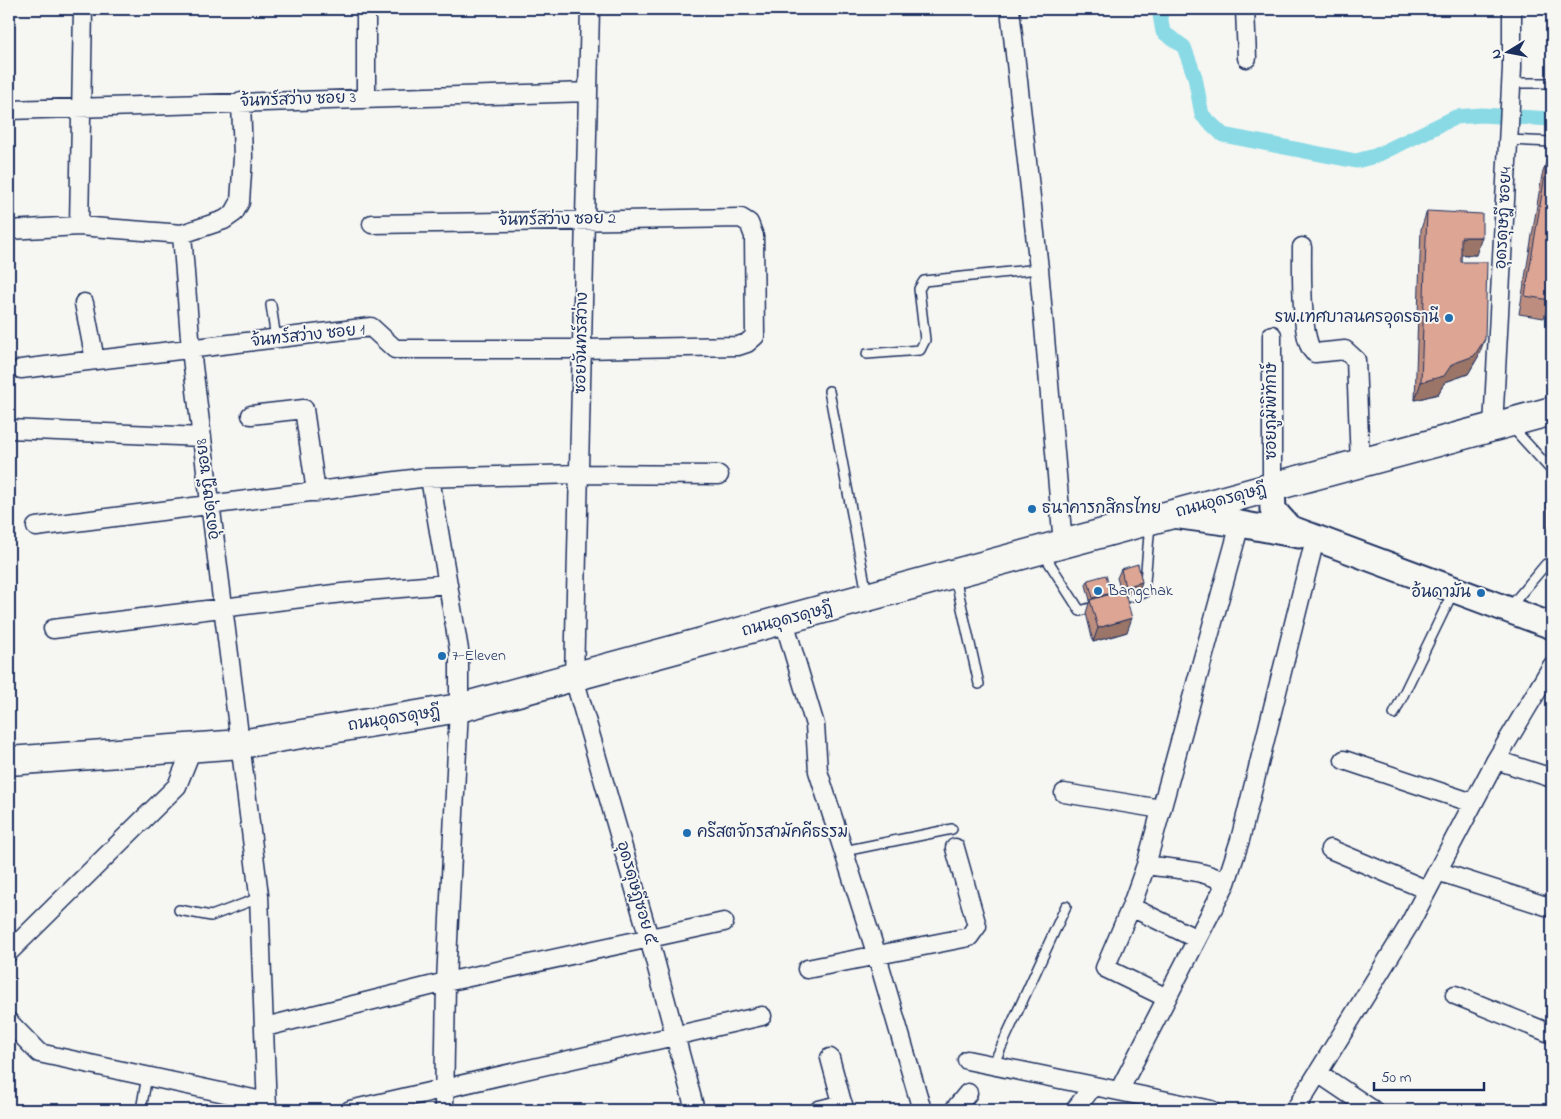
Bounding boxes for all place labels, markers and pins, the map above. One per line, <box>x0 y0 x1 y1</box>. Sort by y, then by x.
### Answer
place label: รพ.เทศบาลนครอุดรธานี <box>1275 306 1439 330</box>
marker: รพ.เทศบาลนครอุดรธานี <box>1443 312 1455 324</box>
place label: ธนาคารกสิกรไทย <box>1042 496 1161 521</box>
marker: ธนาคารกสิกรไทย <box>1026 503 1038 515</box>
place label: Bangchak <box>1107 579 1174 603</box>
place label: อ้นดามัน <box>1412 581 1471 605</box>
marker: Bangchak <box>1092 585 1104 597</box>
marker: อ้นดามัน <box>1475 587 1487 599</box>
place label: 7-Eleven <box>452 644 506 668</box>
marker: 7-Eleven <box>436 650 448 662</box>
place label: ครีสตจักรสามัคคีธรรม <box>697 821 848 845</box>
marker: ครีสตจักรสามัคคีธรรม <box>681 827 693 839</box>

